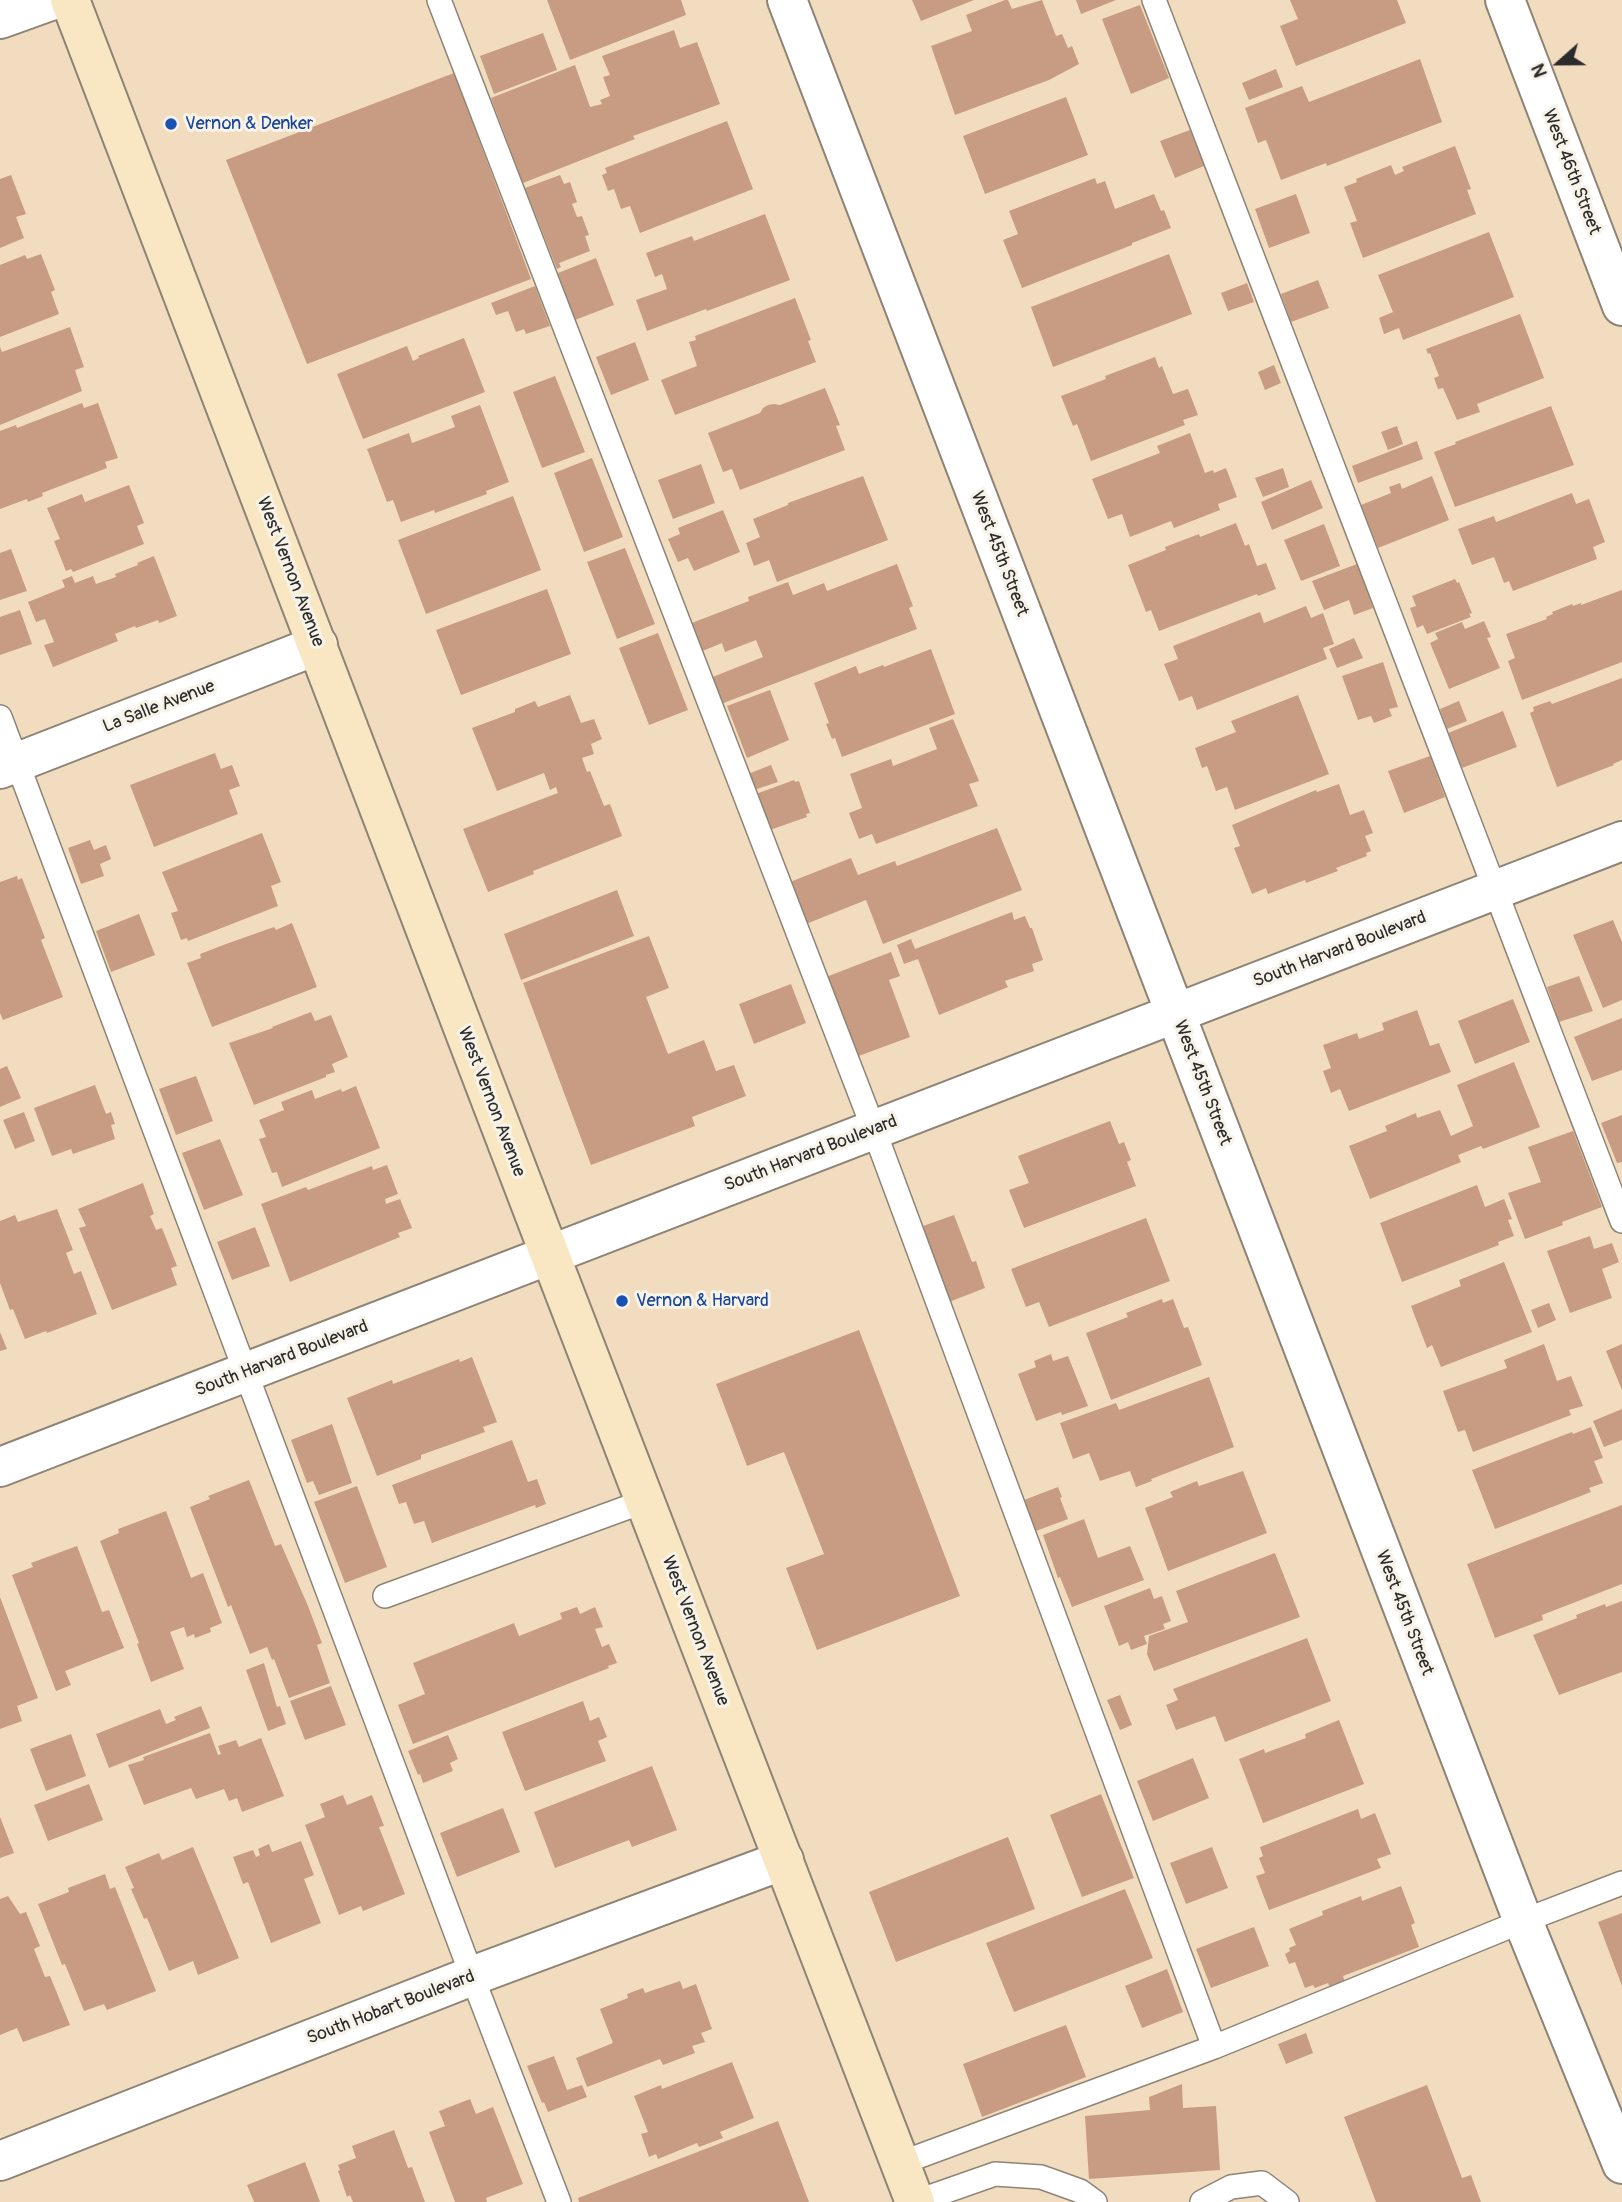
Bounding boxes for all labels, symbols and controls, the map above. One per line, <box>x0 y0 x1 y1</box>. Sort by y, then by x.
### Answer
north arrow <box>1524 28 1594 98</box>
text: N <box>1526 60 1553 81</box>
street label: West 46th Street <box>1537 106 1605 238</box>
place label: Vernon & Denker <box>185 113 313 135</box>
marker: Vernon & Denker <box>163 116 179 132</box>
street label: West 45th Street <box>965 488 1033 620</box>
street label: West Vernon Avenue <box>251 494 329 650</box>
street label: La Salle Avenue <box>100 676 218 738</box>
street label: South Harvard Boulevard <box>1250 907 1430 993</box>
street label: West 45th Street <box>1168 1017 1236 1149</box>
street label: West Vernon Avenue <box>452 1024 530 1180</box>
street label: South Harvard Boulevard <box>721 1111 901 1197</box>
place label: Vernon & Harvard <box>636 1290 769 1312</box>
marker: Vernon & Harvard <box>614 1293 630 1309</box>
street label: South Harvard Boulevard <box>192 1316 372 1402</box>
street label: West 45th Street <box>1370 1547 1438 1679</box>
street label: West Vernon Avenue <box>656 1553 734 1709</box>
street label: South Hobart Boulevard <box>304 1966 478 2050</box>

